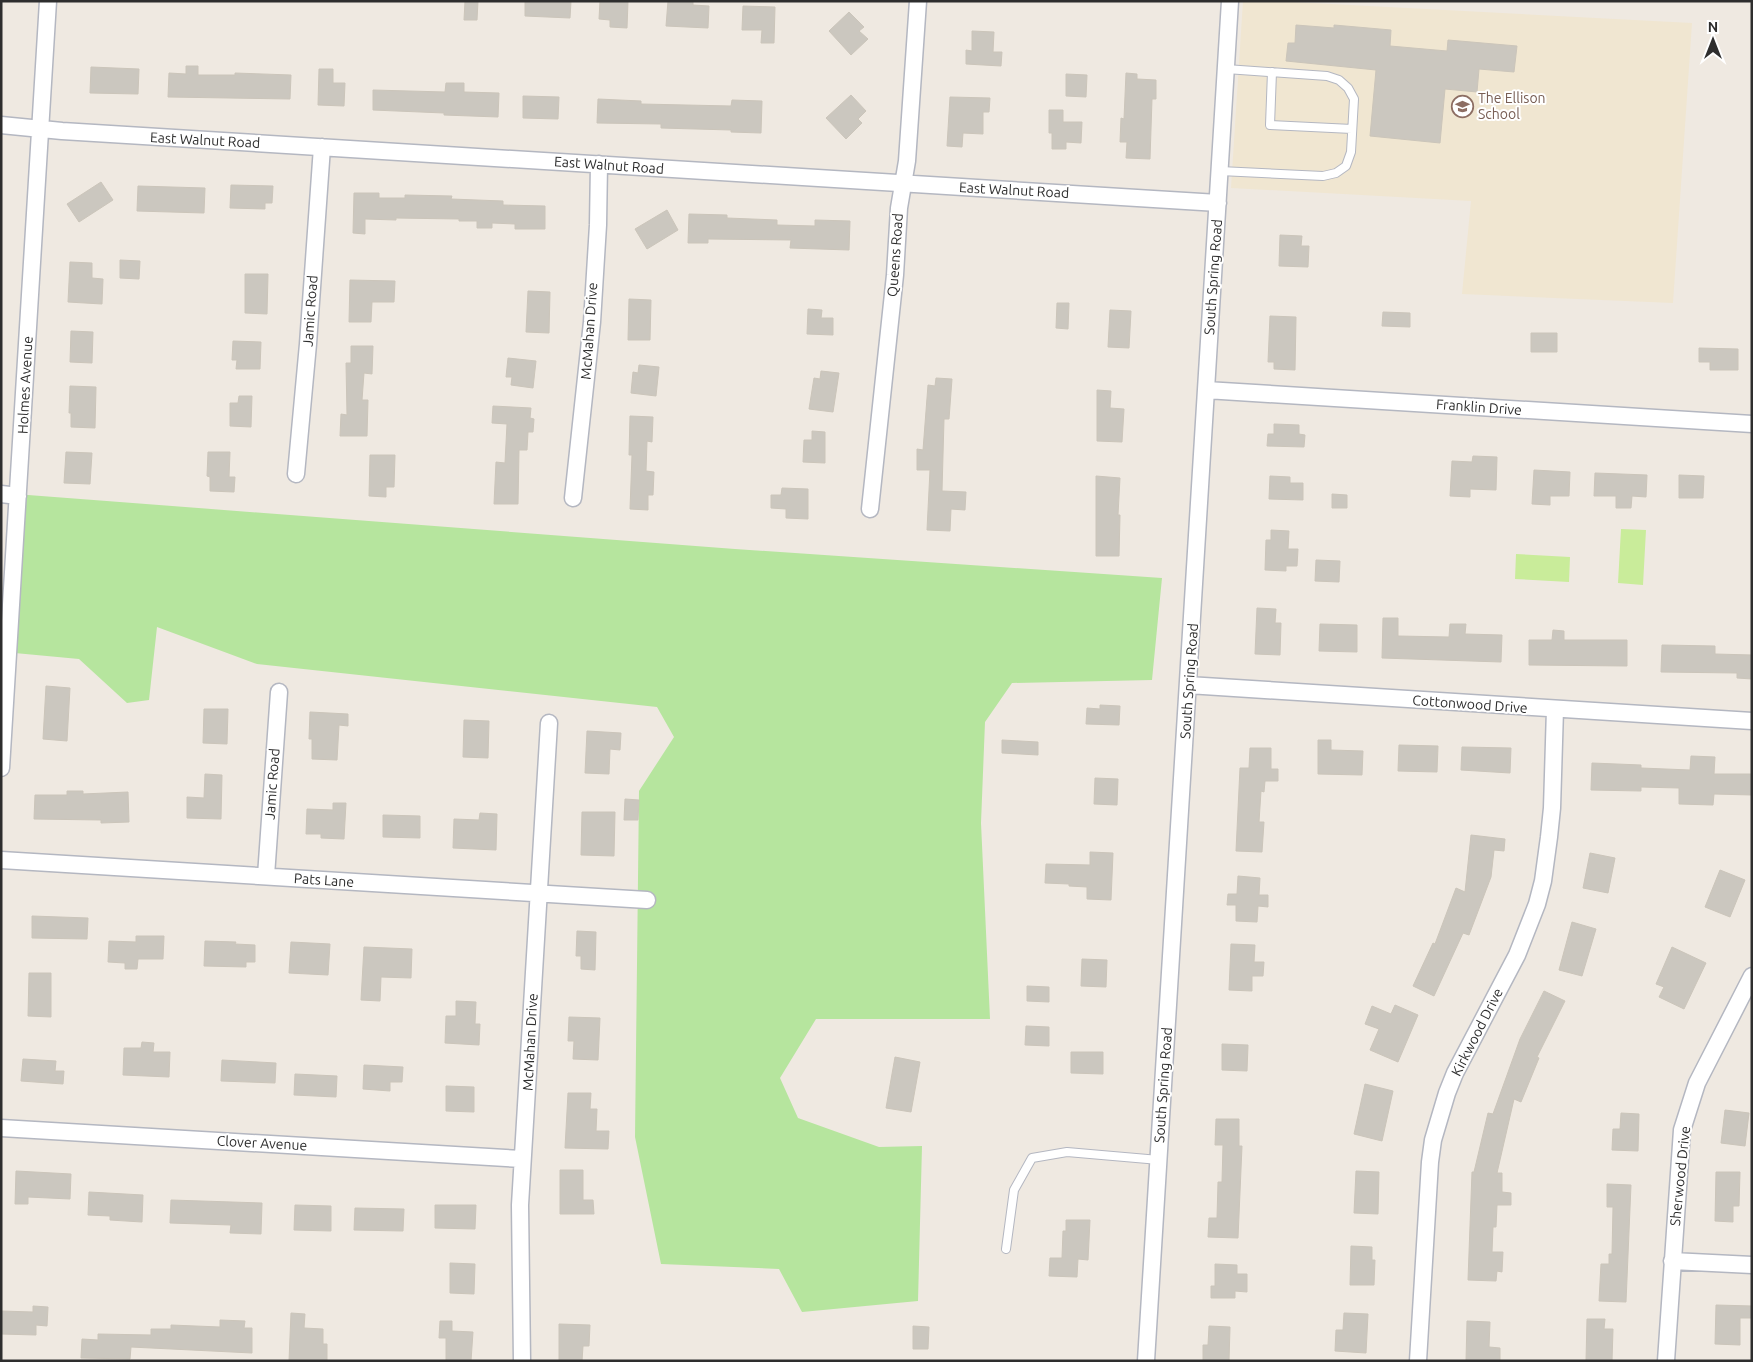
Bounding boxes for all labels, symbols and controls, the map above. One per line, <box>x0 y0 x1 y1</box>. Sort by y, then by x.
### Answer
north arrow <box>1688 15 1738 65</box>
text: N <box>1708 19 1718 35</box>
place label: The Ellison School <box>1478 90 1546 122</box>
school or university icon: The Ellison School <box>1450 94 1474 118</box>
street label: East Walnut Road <box>149 129 261 151</box>
street label: East Walnut Road <box>553 153 665 177</box>
street label: East Walnut Road <box>958 179 1070 201</box>
street label: Queens Road <box>884 213 906 297</box>
street label: South Spring Road <box>1201 219 1225 335</box>
street label: Jamic Road <box>300 275 320 347</box>
street label: McMahan Drive <box>578 282 600 380</box>
street label: Holmes Avenue <box>14 336 36 434</box>
street label: Franklin Drive <box>1436 396 1522 418</box>
street label: South Spring Road <box>1177 623 1201 739</box>
street label: Cottonwood Drive <box>1412 692 1528 716</box>
street label: Jamic Road <box>262 748 282 820</box>
street label: Pats Lane <box>293 870 355 890</box>
street label: Kirkwood Drive <box>1448 985 1506 1079</box>
street label: McMahan Drive <box>519 993 541 1091</box>
street label: South Spring Road <box>1151 1027 1175 1143</box>
street label: Sherwood Drive <box>1667 1125 1693 1227</box>
street label: Clover Avenue <box>216 1133 308 1153</box>

